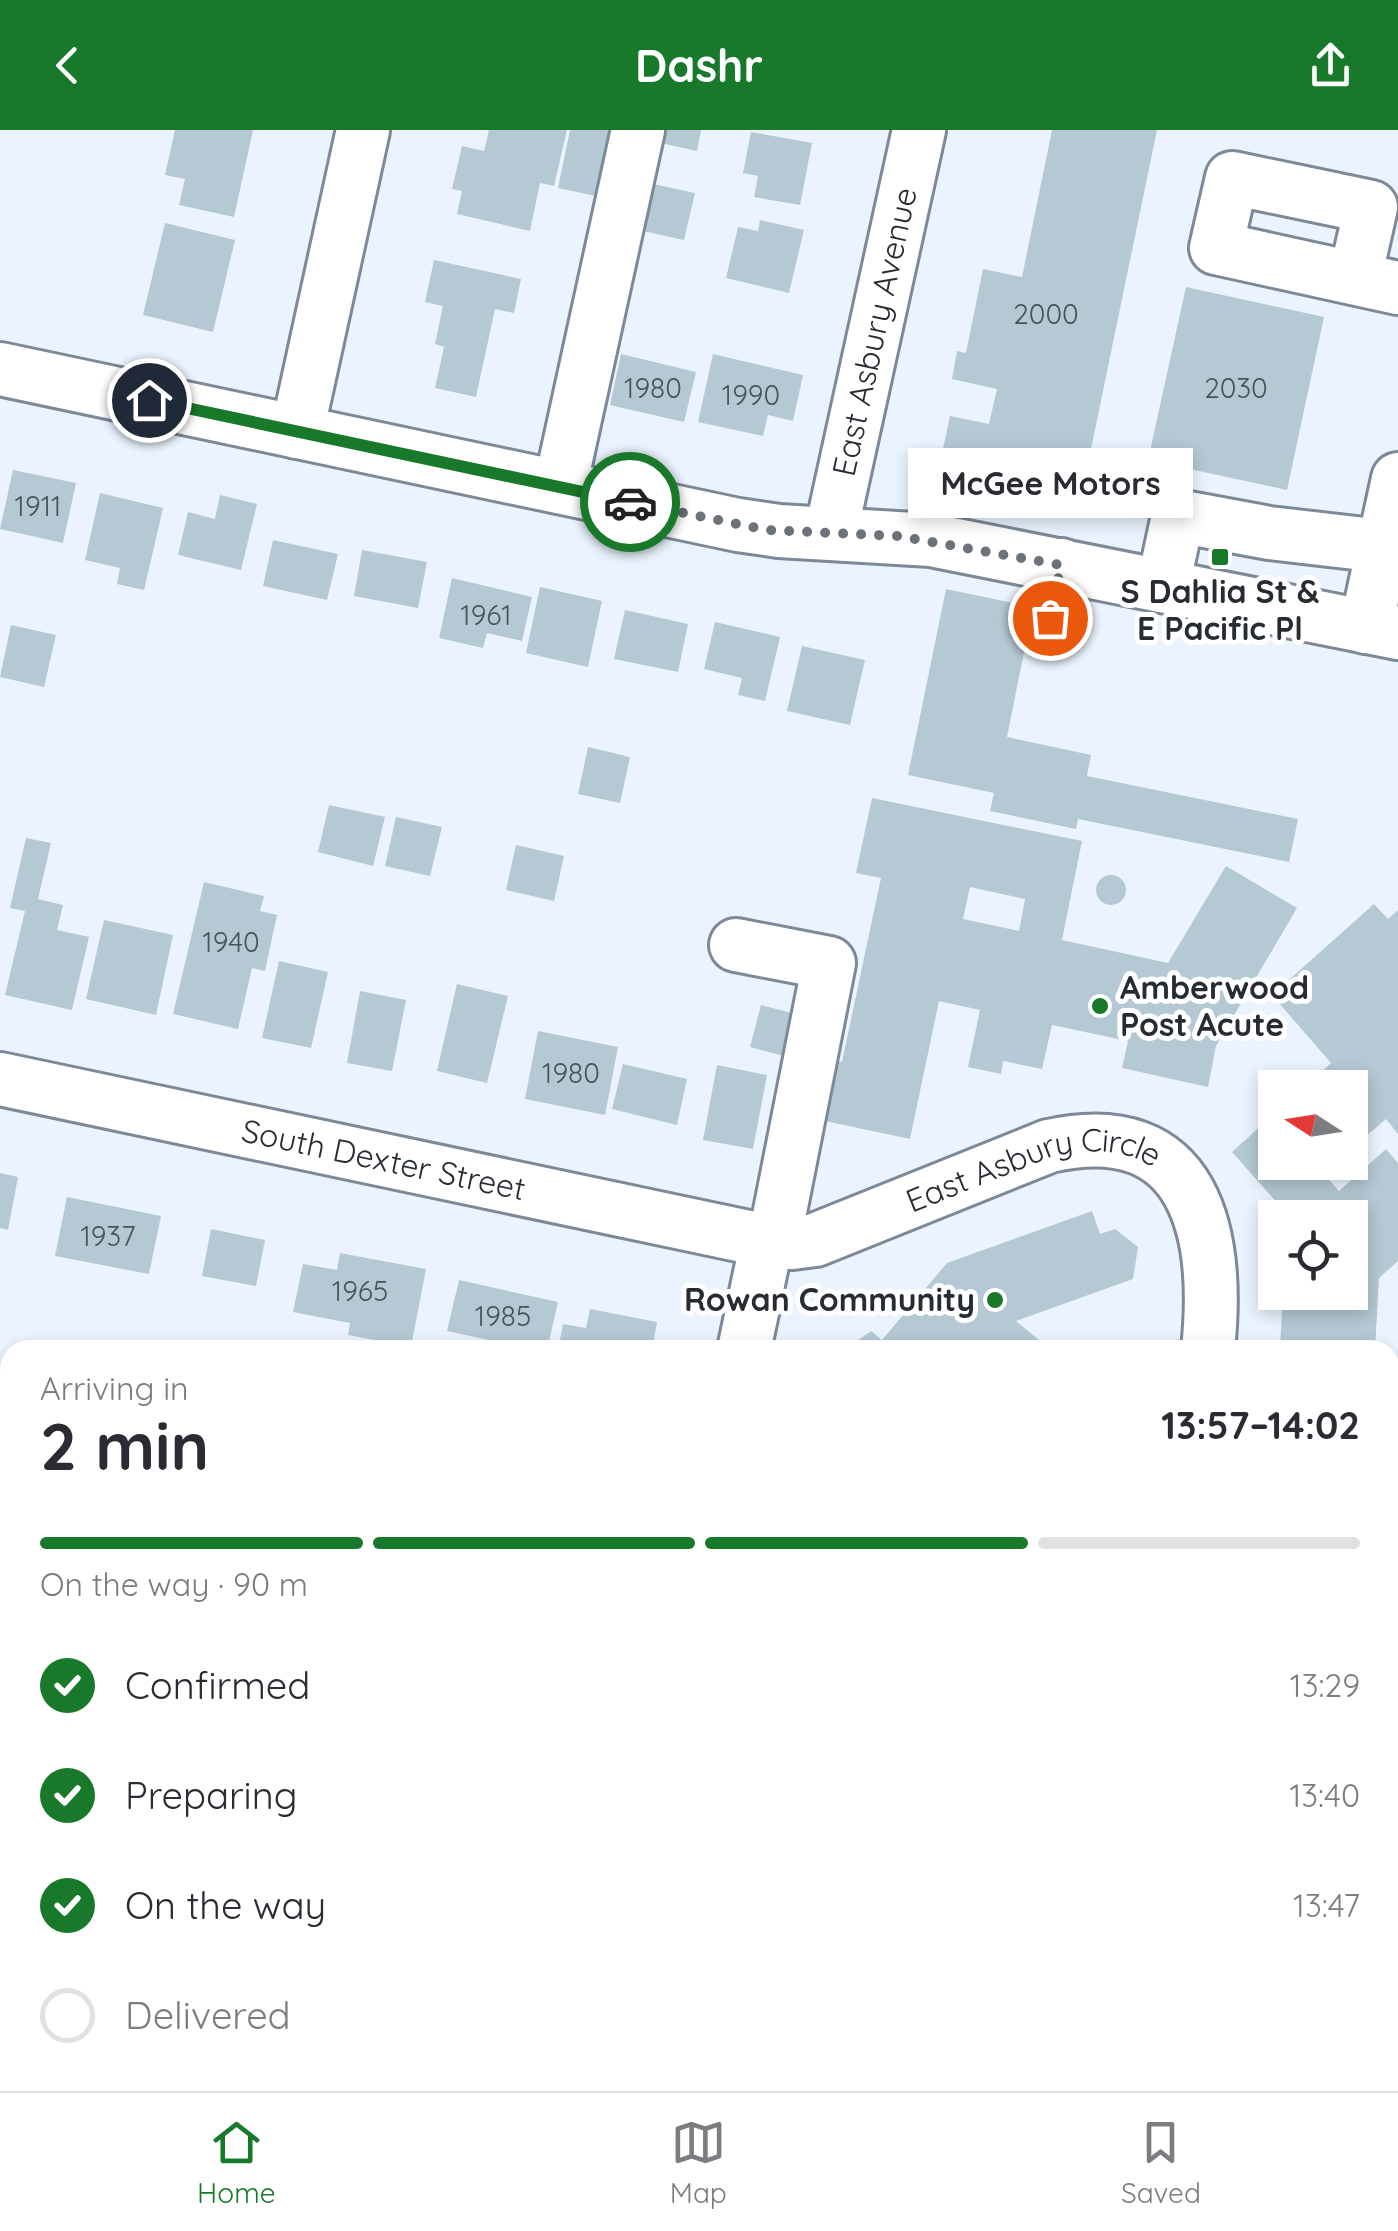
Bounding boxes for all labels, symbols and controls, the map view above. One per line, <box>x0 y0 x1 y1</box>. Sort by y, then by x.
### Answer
text: Dashr <box>635 37 763 93</box>
icon: back <box>40 38 95 93</box>
icon: share <box>1303 38 1358 93</box>
street label: East Asbury Avenue <box>823 183 925 480</box>
house number: 2000 <box>1013 296 1079 331</box>
pin <box>107 358 192 443</box>
house number: 1980 <box>624 370 682 405</box>
house number: 2030 <box>1204 370 1268 405</box>
icon: home <box>122 373 177 428</box>
house number: 1990 <box>722 377 780 412</box>
callout: McGee Motors <box>908 448 1192 518</box>
courier <box>580 452 680 552</box>
text: McGee Motors <box>940 463 1161 503</box>
icon: car <box>603 475 658 530</box>
house number: 1911 <box>15 488 61 523</box>
marker: S Dahlia St & E Pacific Pl <box>1209 546 1231 568</box>
place label: S Dahlia St & E Pacific Pl <box>1121 571 1319 648</box>
pin <box>1008 576 1093 661</box>
icon: bag <box>1023 591 1078 646</box>
house number: 1961 <box>460 597 512 632</box>
house number: 1940 <box>202 924 260 959</box>
place label: Amberwood Post Acute <box>1120 967 1309 1044</box>
marker: Amberwood Post Acute <box>1089 995 1111 1017</box>
house number: 1980 <box>542 1055 600 1090</box>
north arrow <box>1258 1070 1368 1180</box>
map controls <box>1258 1070 1368 1310</box>
street label: South Dexter Street <box>238 1110 529 1208</box>
street label: East Asbury Circle <box>900 1119 1169 1220</box>
button: locate <box>1258 1200 1368 1310</box>
house number: 1937 <box>80 1218 136 1253</box>
house number: 1965 <box>332 1273 388 1308</box>
place label: Rowan Community <box>684 1279 975 1319</box>
marker: Rowan Community <box>984 1289 1006 1311</box>
house number: 1985 <box>475 1298 531 1333</box>
text: Arriving in <box>40 1368 189 1408</box>
text: 13:57–14:02 <box>1161 1401 1360 1449</box>
text: 2 min <box>40 1405 209 1486</box>
text: On the way · 90 m <box>40 1564 308 1604</box>
icon: check <box>40 1658 95 1713</box>
text: Confirmed <box>125 1661 310 1709</box>
text: 13:29 <box>1290 1665 1360 1705</box>
icon: check <box>40 1768 95 1823</box>
text: Preparing <box>125 1771 297 1819</box>
text: 13:40 <box>1290 1775 1360 1815</box>
icon: check <box>40 1878 95 1933</box>
text: On the way <box>125 1881 326 1929</box>
text: 13:47 <box>1293 1885 1360 1925</box>
text: Delivered <box>125 1991 291 2039</box>
tab: Home <box>197 2115 276 2210</box>
tab: Map <box>670 2115 727 2210</box>
tab: Saved <box>1121 2115 1201 2210</box>

